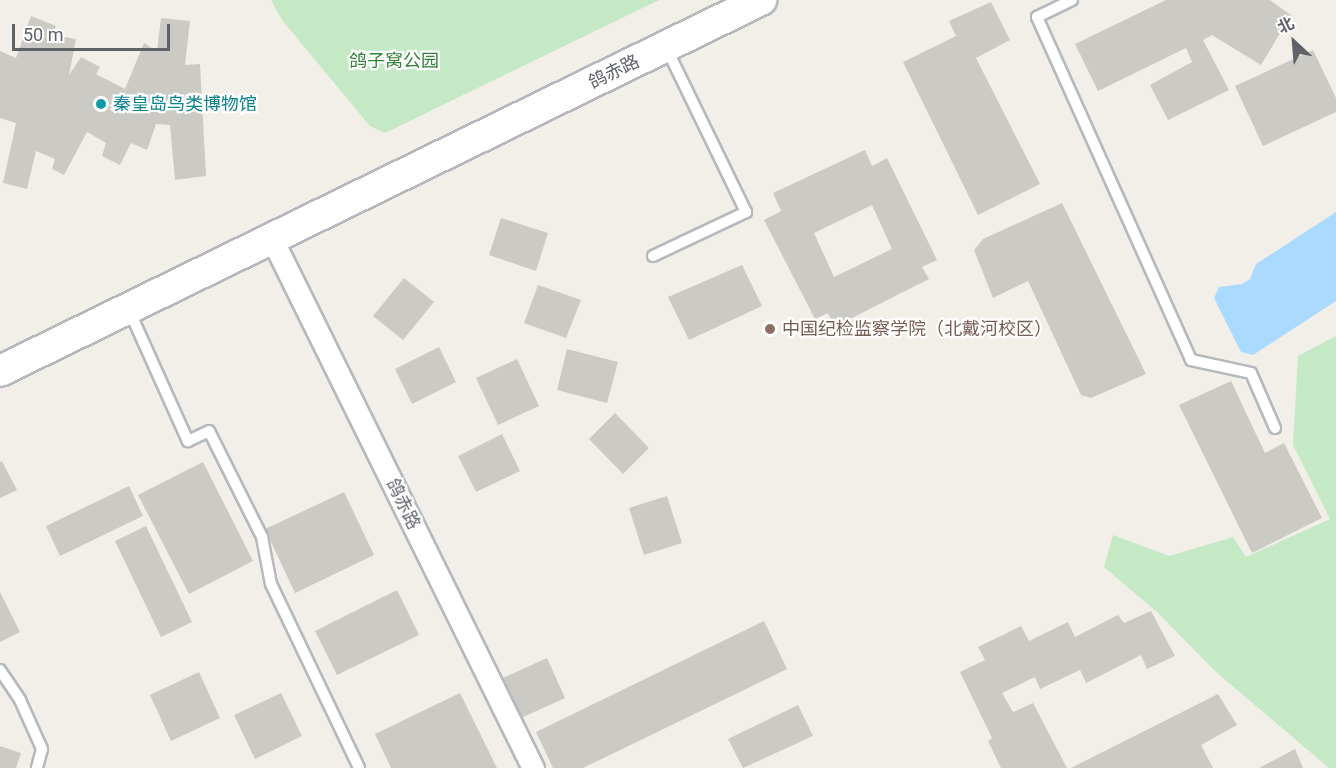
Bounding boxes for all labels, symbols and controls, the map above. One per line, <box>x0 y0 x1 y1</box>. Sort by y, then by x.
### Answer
scale bar <box>15 12 172 50</box>
north arrow <box>1264 12 1324 72</box>
text: 北 <box>1275 13 1297 37</box>
text: 50 m <box>23 24 63 45</box>
park label: 鸽子窝公园 <box>349 50 439 72</box>
street label: 鸽赤路 <box>585 50 643 94</box>
place label: 秦皇岛鸟类博物馆 <box>113 93 257 115</box>
marker: 秦皇岛鸟类博物馆 <box>94 97 108 111</box>
place label: 中国纪检监察学院（北戴河校区） <box>782 318 1052 340</box>
marker: 中国纪检监察学院（北戴河校区） <box>763 322 777 336</box>
street label: 鸽赤路 <box>381 475 425 533</box>

